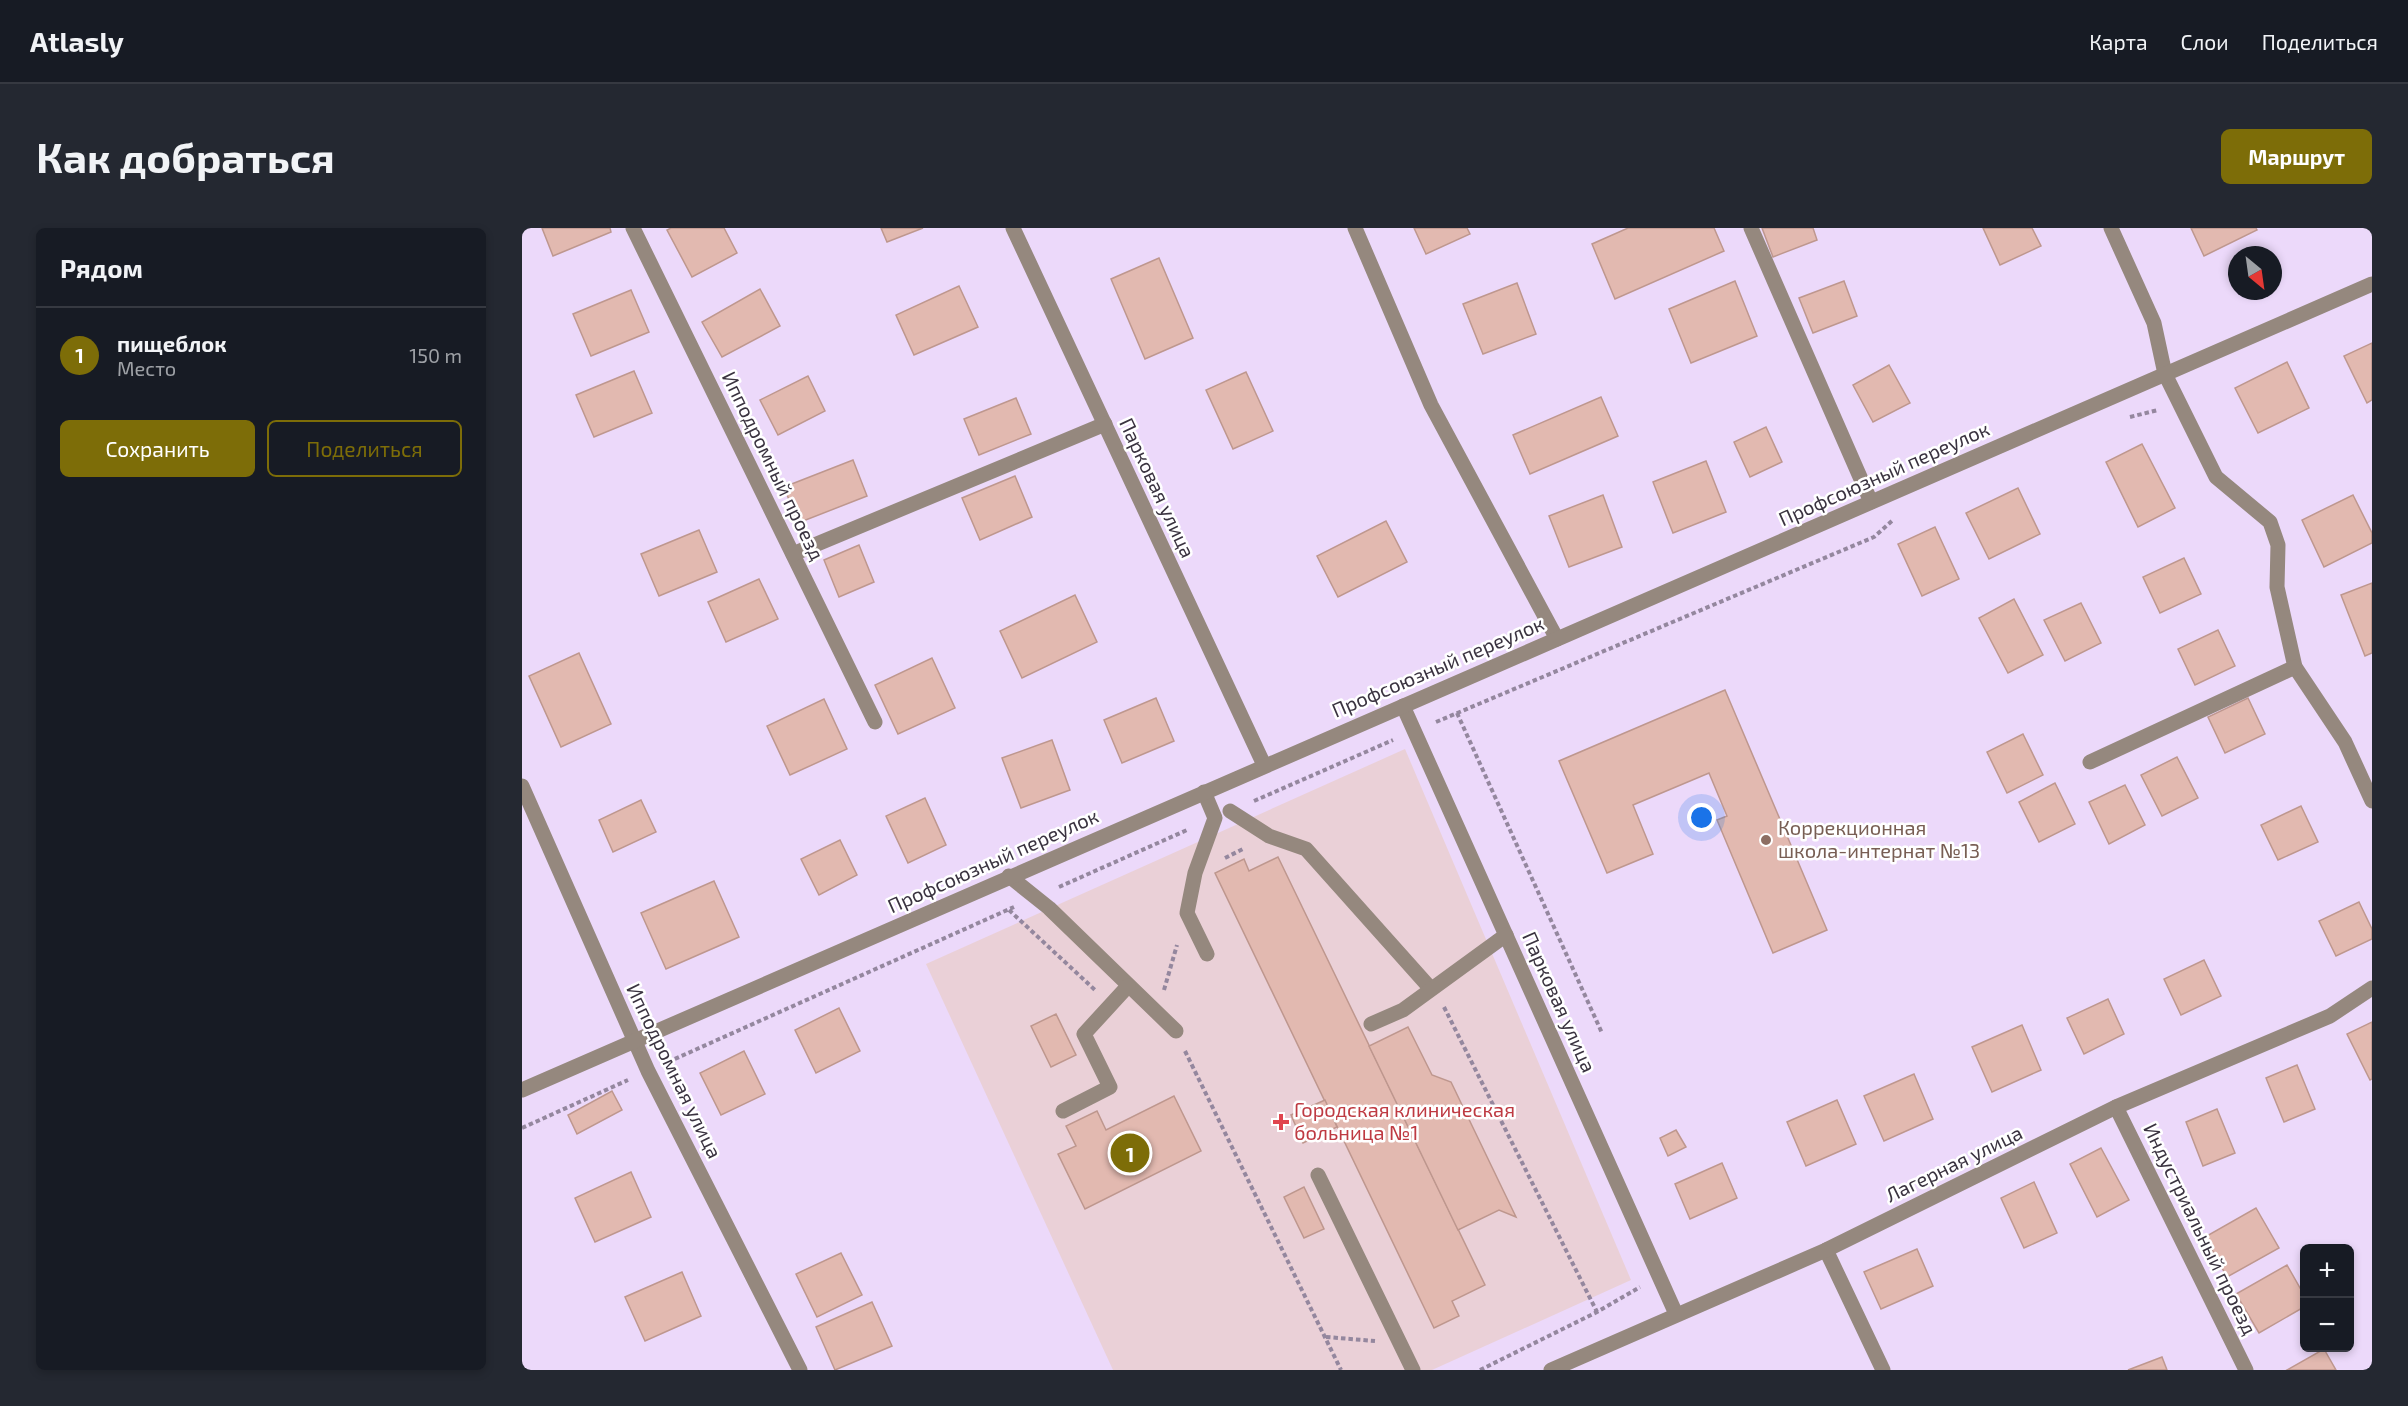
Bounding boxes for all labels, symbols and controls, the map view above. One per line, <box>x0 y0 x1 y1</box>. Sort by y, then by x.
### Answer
text: Atlasly <box>30 24 124 58</box>
text: Карта <box>2089 29 2148 54</box>
text: Слои <box>2181 29 2229 54</box>
text: Поделиться <box>2262 29 2378 54</box>
button: Маршрут <box>2221 129 2372 184</box>
text: Как добраться <box>36 131 335 181</box>
north arrow <box>2228 246 2282 300</box>
text: Рядом <box>60 252 143 283</box>
text: пищеблок <box>117 330 227 356</box>
text: 1 <box>75 343 84 367</box>
text: 150 m <box>409 343 462 367</box>
text: Место <box>117 356 176 380</box>
street label: Ипподромный проезд <box>718 367 830 564</box>
street label: Парковая улица <box>1114 414 1201 562</box>
street label: Профсоюзный переулок <box>1775 416 1993 531</box>
button: Сохранить <box>60 420 255 477</box>
button: Поделиться <box>267 420 462 477</box>
street label: Профсоюзный переулок <box>1328 610 1548 723</box>
street label: Профсоюзный переулок <box>884 803 1102 918</box>
your location <box>1687 803 1716 832</box>
place label: Коррекционная школа-интернат №13 <box>1778 815 1980 862</box>
marker: Коррекционная школа-интернат №13 <box>1759 833 1773 847</box>
street label: Парковая улица <box>1517 928 1602 1076</box>
street label: Ипподромная улица <box>621 979 728 1162</box>
place label: Городская клиническая больница №1 <box>1294 1097 1515 1144</box>
marker: Городская клиническая больница №1 <box>1272 1113 1290 1131</box>
street label: Индустриальный проезд <box>2138 1119 2263 1339</box>
street label: Лагерная улица <box>1881 1120 2026 1208</box>
pin: 1 <box>1110 1130 1150 1176</box>
map controls <box>2300 1244 2354 1352</box>
button: + <box>2300 1244 2354 1298</box>
button: − <box>2300 1298 2354 1352</box>

